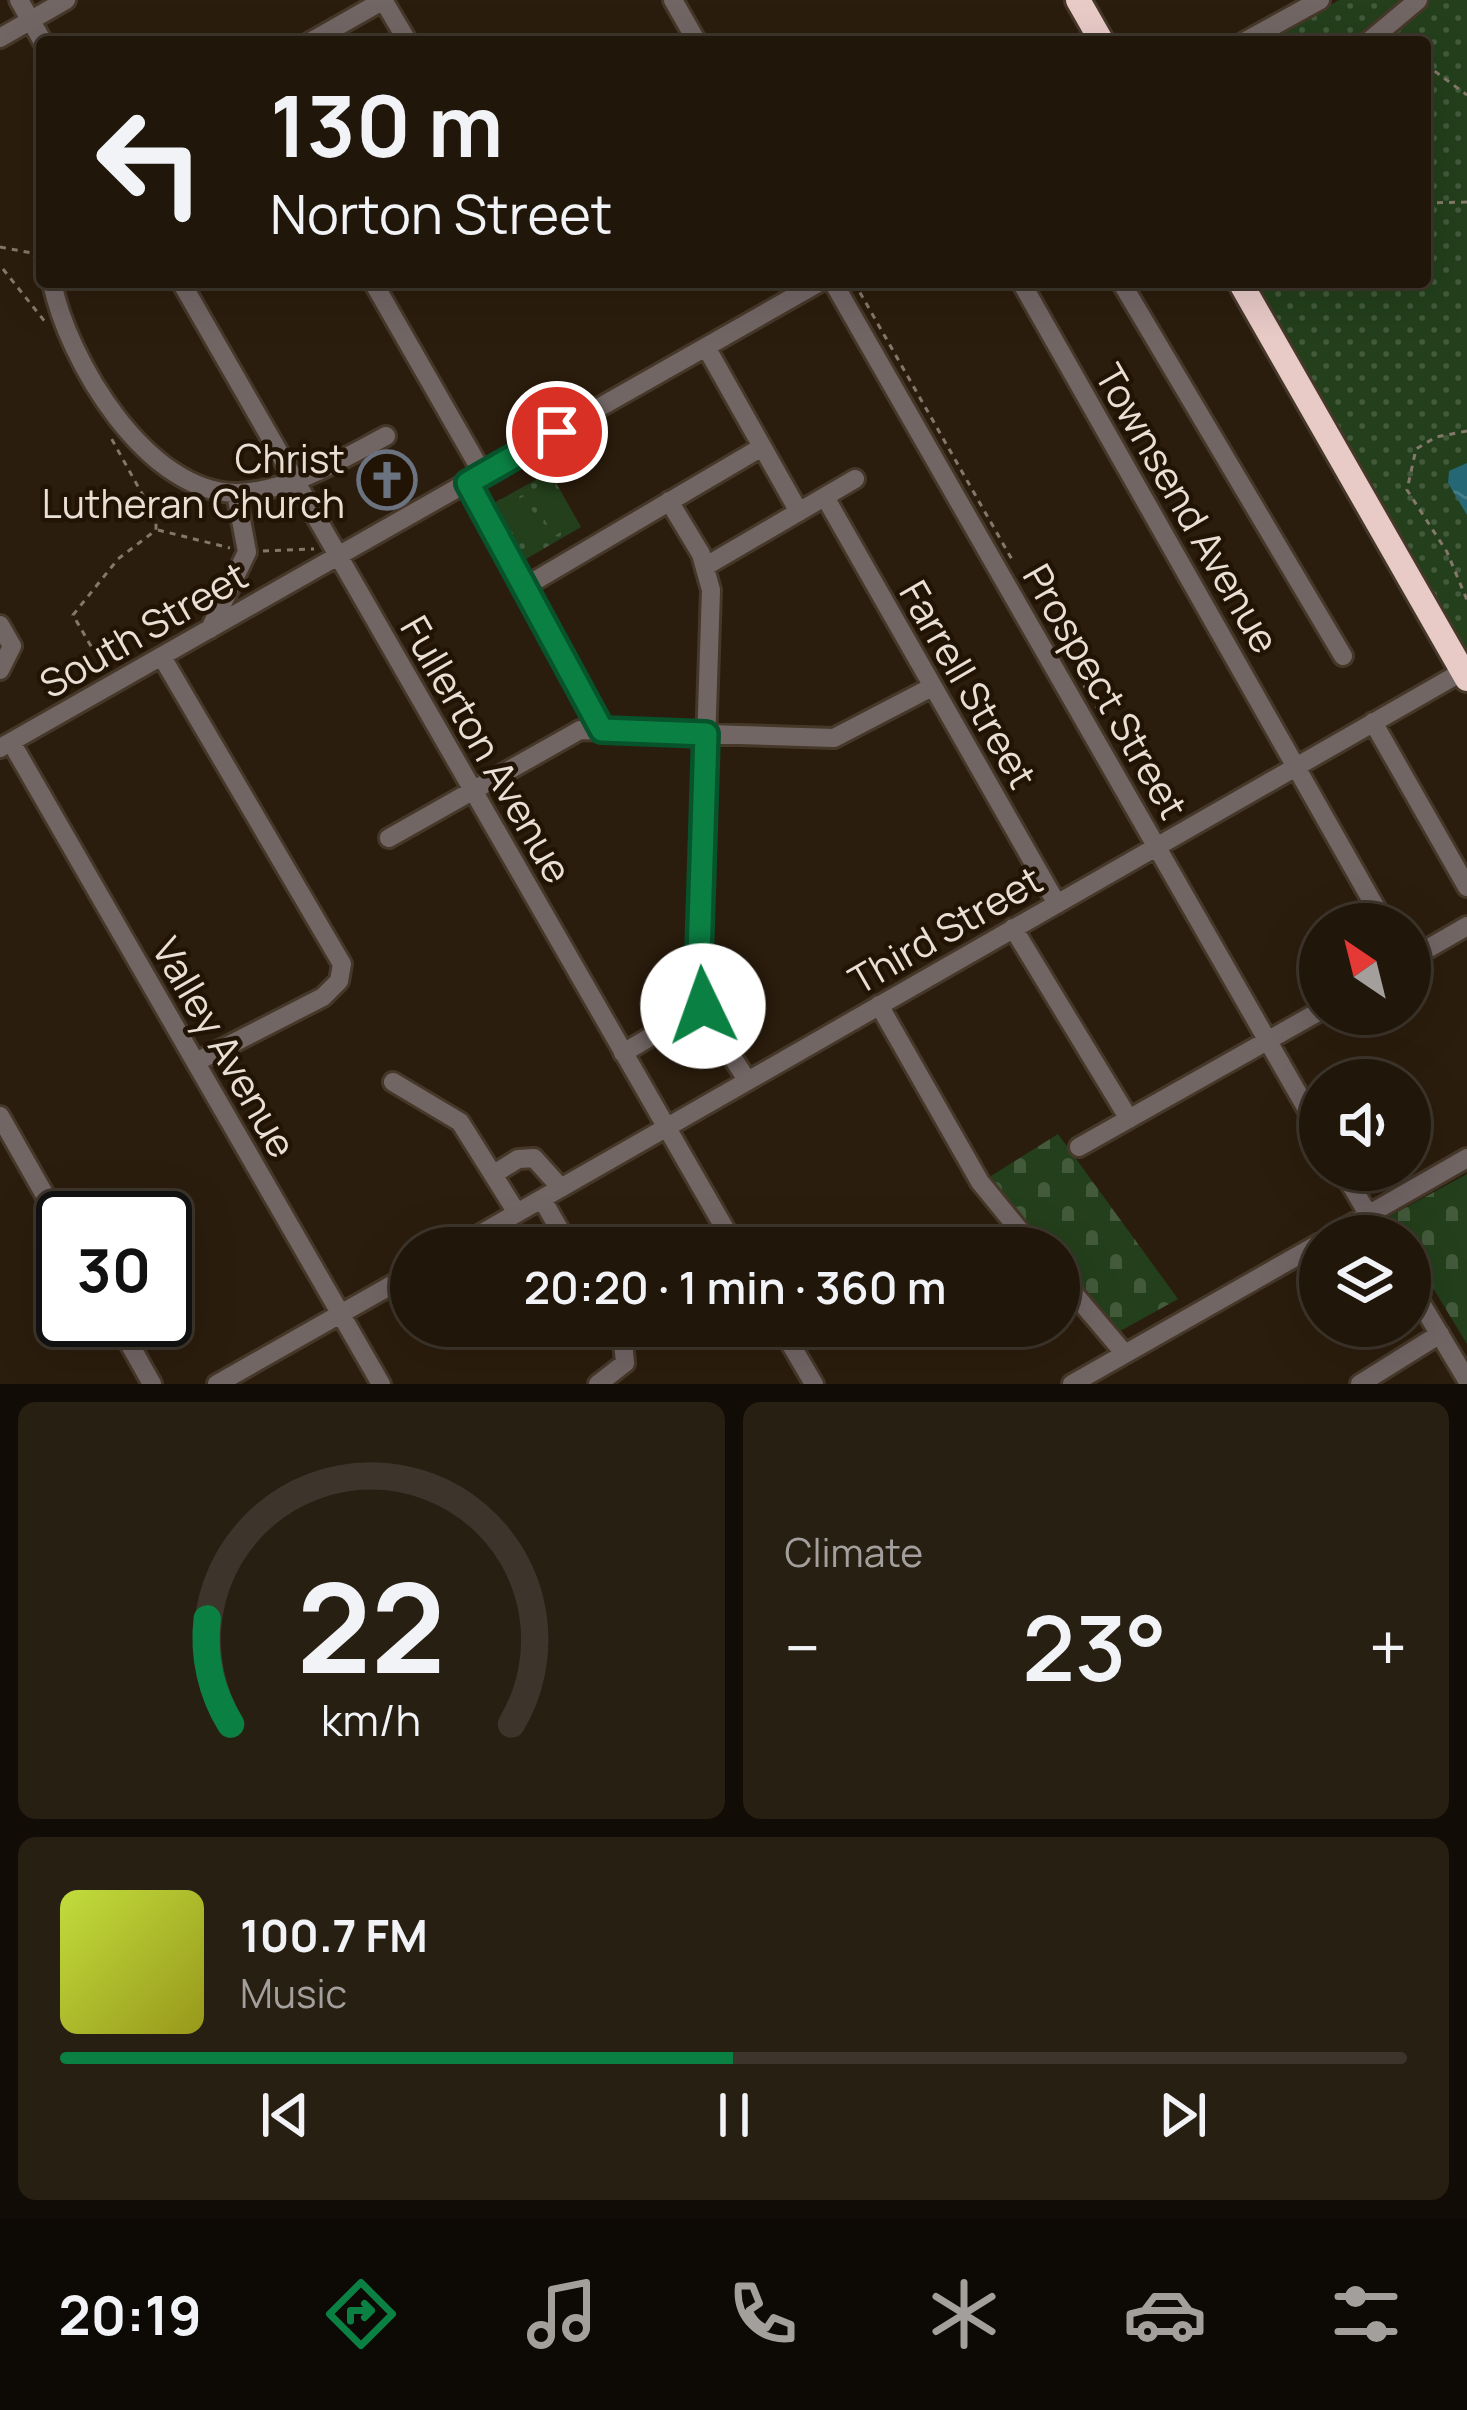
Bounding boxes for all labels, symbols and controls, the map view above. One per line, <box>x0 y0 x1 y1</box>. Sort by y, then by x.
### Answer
text: 130 m <box>270 67 503 182</box>
icon: left <box>72 84 228 240</box>
text: Norton Street <box>270 176 612 250</box>
street label: Townsend Avenue <box>1083 353 1293 663</box>
pin <box>506 381 608 483</box>
icon: arrive <box>524 399 590 465</box>
place label: Christ Lutheran Church <box>42 431 345 530</box>
church icon: Christ Lutheran Church <box>356 449 418 511</box>
street label: South Street <box>29 548 257 710</box>
street label: Prospect Street <box>1011 554 1201 828</box>
street label: Farrell Street <box>888 570 1050 798</box>
street label: Fullerton Avenue <box>389 605 585 893</box>
street label: Third Street <box>839 852 1051 1006</box>
north arrow <box>1299 903 1431 1035</box>
map controls <box>1299 903 1431 1347</box>
street label: Valley Avenue <box>140 927 310 1167</box>
position arrow <box>640 943 766 1069</box>
button: sound <box>1299 1059 1431 1191</box>
speed limit sign: 30 <box>36 1191 192 1347</box>
button: layers <box>1299 1215 1431 1347</box>
text: 20:20 · 1 min · 360 m <box>524 1256 946 1318</box>
text: Climate <box>785 1525 923 1579</box>
text: 22 <box>297 1540 446 1710</box>
text: 23° <box>1022 1585 1167 1708</box>
text: − <box>785 1602 820 1692</box>
text: + <box>1369 1602 1407 1692</box>
text: km/h <box>321 1689 421 1748</box>
text: 100.7 FM <box>240 1904 428 1966</box>
text: Music <box>240 1966 347 2020</box>
icon: previous <box>252 2082 318 2148</box>
icon: pause <box>701 2082 767 2148</box>
icon: next <box>1150 2082 1216 2148</box>
icon: directions <box>319 2272 403 2356</box>
icon: music <box>520 2272 604 2356</box>
icon: phone <box>721 2272 805 2356</box>
icon: climate <box>922 2272 1006 2356</box>
icon: car <box>1123 2272 1207 2356</box>
icon: filters <box>1324 2272 1408 2356</box>
text: 20:19 <box>59 2277 202 2351</box>

